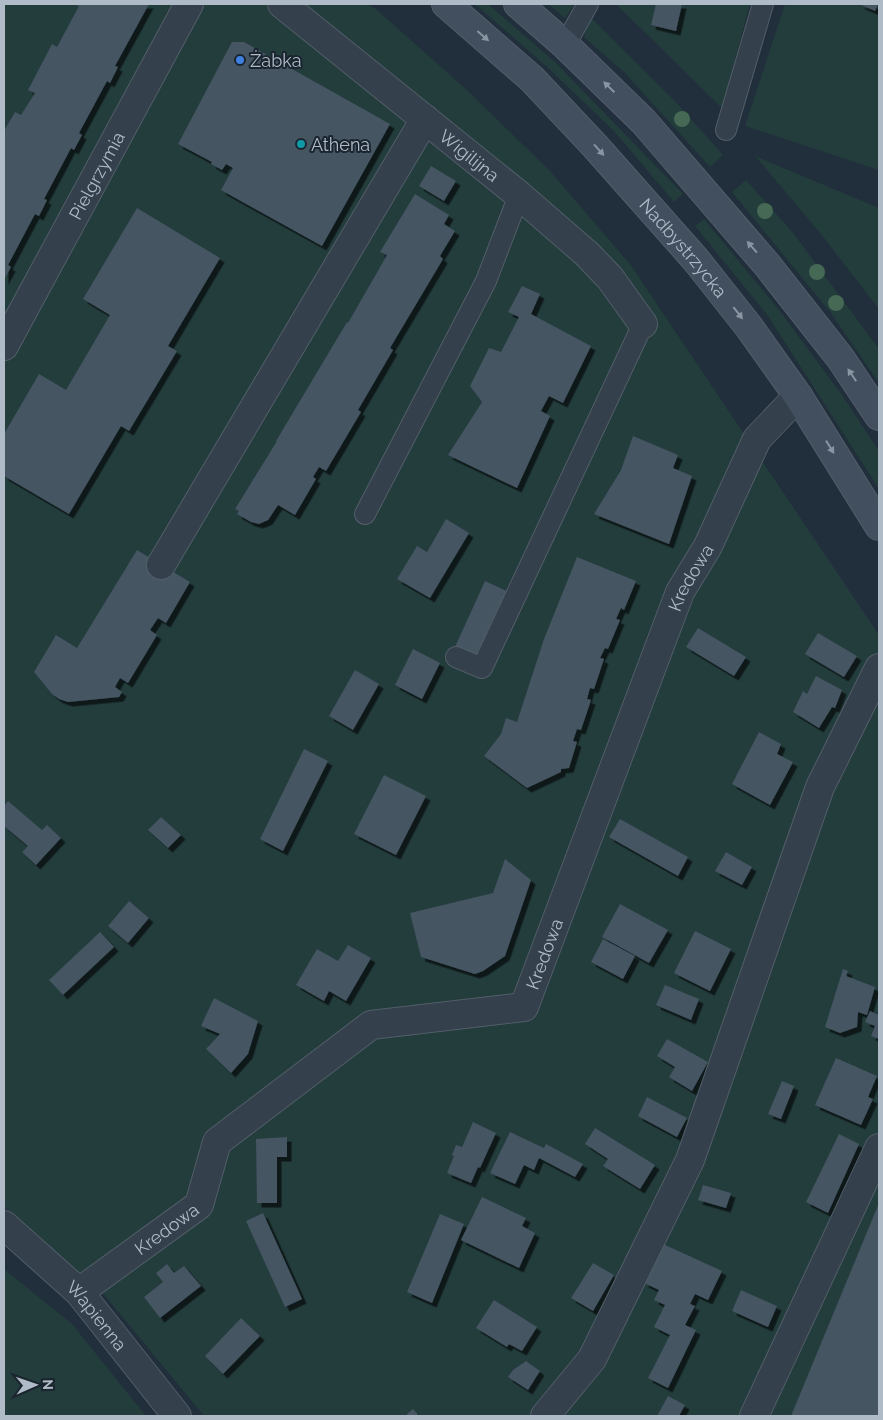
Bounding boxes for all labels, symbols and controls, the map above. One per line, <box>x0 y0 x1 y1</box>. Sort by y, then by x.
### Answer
one-way arrow <box>476 30 488 42</box>
place label: Żabka <box>250 50 302 71</box>
marker: Żabka <box>234 54 246 66</box>
one-way arrow <box>603 81 615 93</box>
street label: Wigilijna <box>435 125 504 186</box>
street label: Pielgrzymia <box>64 128 129 223</box>
place label: Athena <box>311 134 370 155</box>
marker: Athena <box>295 138 307 150</box>
one-way arrow <box>593 143 605 155</box>
street label: Nadbystrzycka <box>636 194 732 301</box>
one-way arrow <box>746 242 758 254</box>
one-way arrow <box>732 306 743 319</box>
one-way arrow <box>847 369 857 382</box>
one-way arrow <box>826 440 835 453</box>
street label: Kredowa <box>663 540 717 614</box>
street label: Kredowa <box>521 916 567 992</box>
street label: Kredowa <box>130 1198 203 1259</box>
street label: Wapienna <box>63 1276 132 1355</box>
north arrow <box>10 1360 60 1410</box>
text: N <box>40 1379 56 1390</box>

